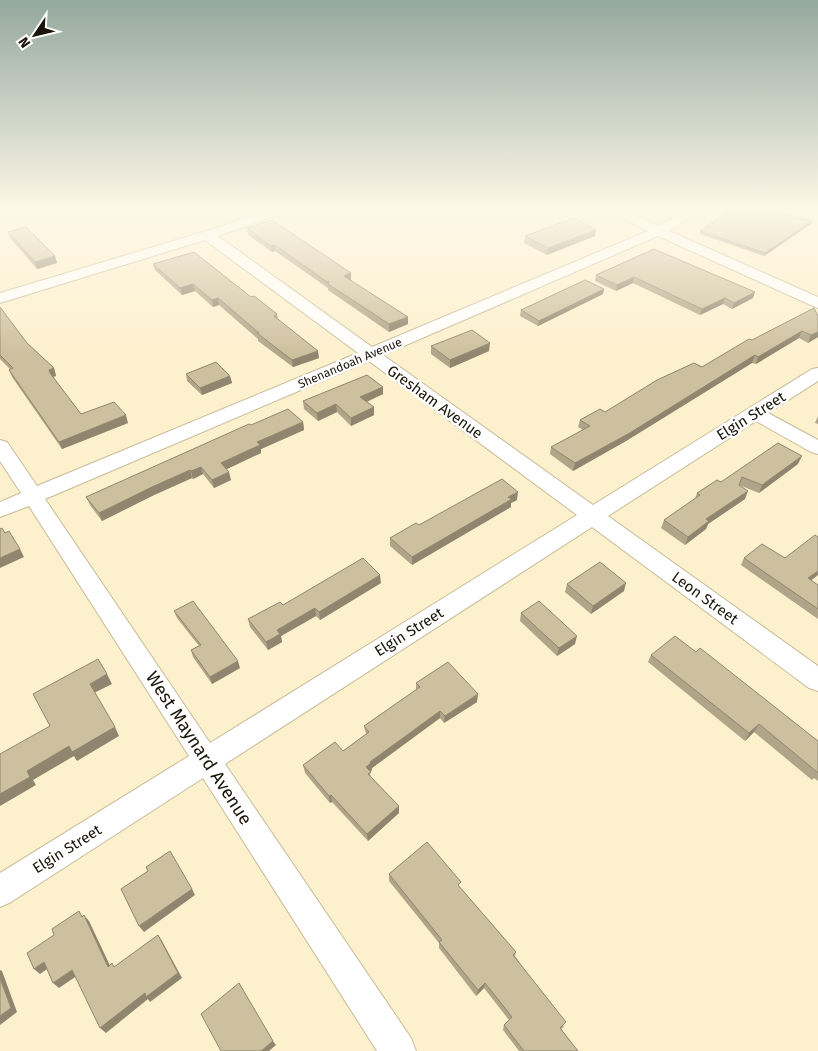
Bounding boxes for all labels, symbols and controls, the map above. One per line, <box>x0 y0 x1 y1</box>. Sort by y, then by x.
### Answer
north arrow <box>10 10 60 60</box>
text: N <box>15 33 34 51</box>
street label: Shenandoah Avenue <box>296 335 404 391</box>
street label: Gresham Avenue <box>384 361 486 443</box>
street label: Elgin Street <box>713 387 789 444</box>
street label: Leon Street <box>668 568 742 628</box>
street label: Elgin Street <box>371 603 447 660</box>
street label: West Maynard Avenue <box>141 667 257 829</box>
street label: Elgin Street <box>29 820 105 877</box>

